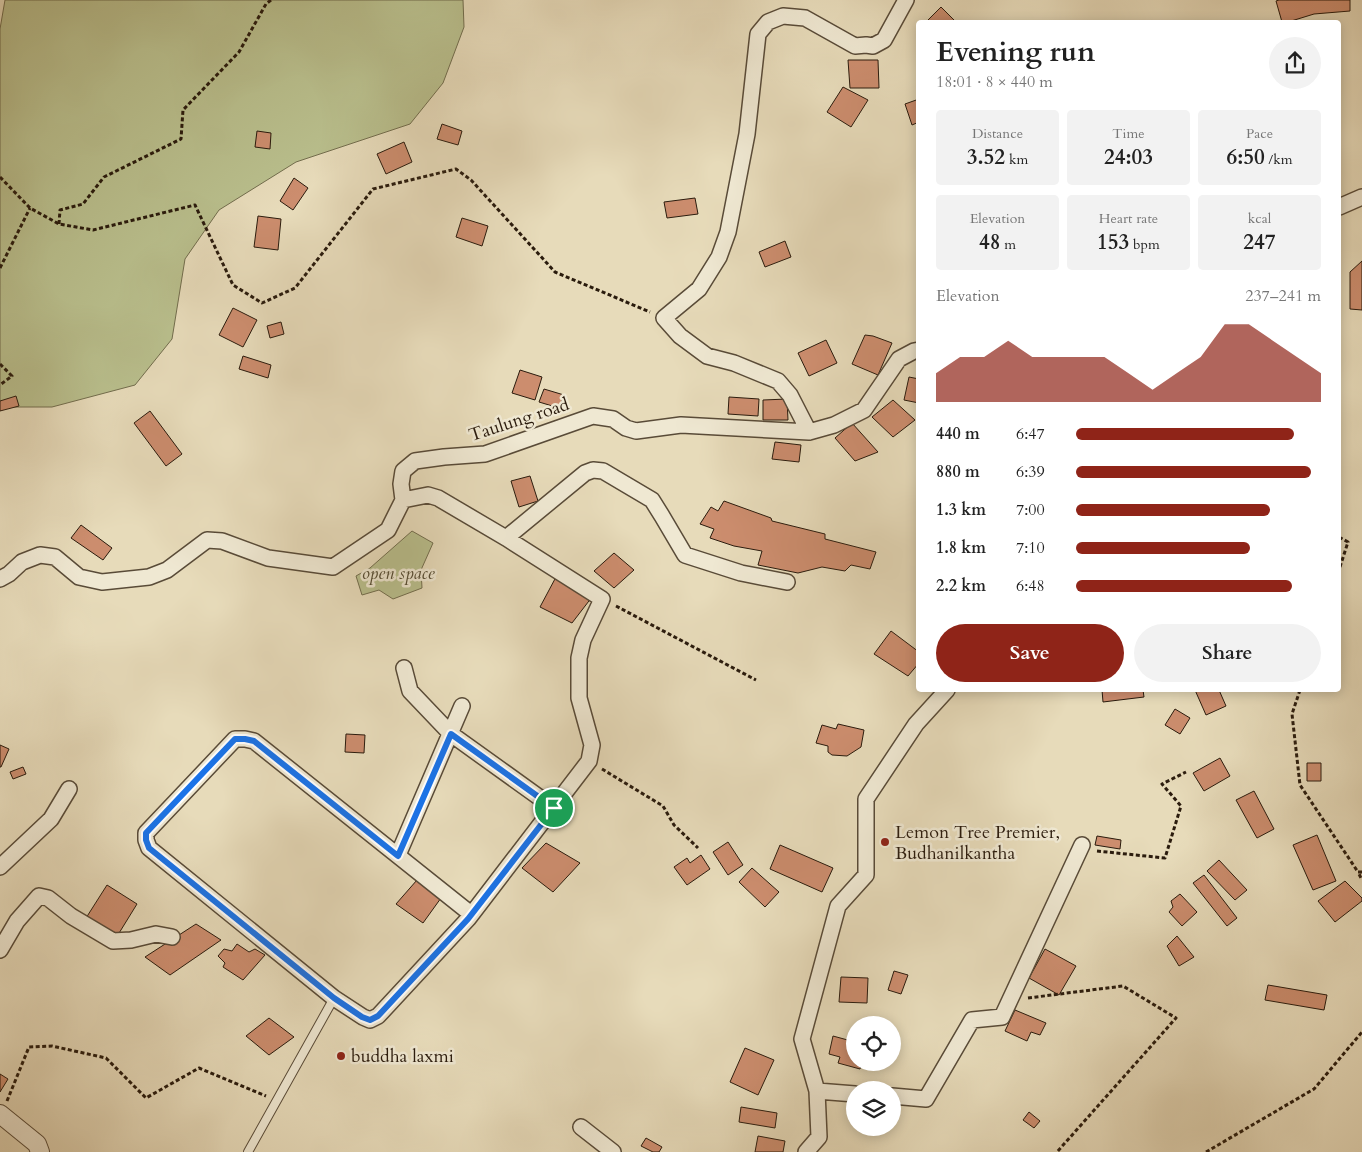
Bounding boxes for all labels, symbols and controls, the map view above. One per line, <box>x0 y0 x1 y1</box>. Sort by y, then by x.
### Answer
text: Evening run <box>936 33 1095 71</box>
button: share <box>1269 37 1321 89</box>
text: 18:01 · 8 × 440 m <box>936 71 1053 93</box>
text: Distance <box>972 124 1023 143</box>
text: Time <box>1112 124 1145 143</box>
text: Pace <box>1246 124 1273 143</box>
text: 3.52 <box>967 143 1005 172</box>
text: 24:03 <box>1104 143 1153 172</box>
text: 6:50 <box>1226 143 1265 172</box>
text: km <box>1005 150 1028 169</box>
text: /km <box>1265 150 1293 169</box>
text: Elevation <box>970 209 1025 228</box>
text: Heart rate <box>1099 209 1158 228</box>
text: kcal <box>1248 209 1271 228</box>
text: 48 <box>979 228 1000 257</box>
text: 153 <box>1097 228 1129 257</box>
text: 247 <box>1243 228 1276 257</box>
text: m <box>1000 235 1016 254</box>
text: bpm <box>1129 235 1160 254</box>
text: Elevation <box>936 285 1000 307</box>
text: 237–241 m <box>1245 285 1321 307</box>
street label: Taulung road <box>466 392 573 448</box>
text: 440 m <box>936 423 980 445</box>
text: 6:47 <box>1016 423 1045 445</box>
text: 880 m <box>936 461 980 483</box>
text: 6:39 <box>1016 461 1045 483</box>
text: 1.3 km <box>936 499 986 521</box>
text: 7:00 <box>1016 499 1045 521</box>
text: 1.8 km <box>936 537 986 559</box>
text: 7:10 <box>1016 537 1045 559</box>
park label: open space <box>361 561 436 586</box>
text: 2.2 km <box>936 575 986 597</box>
text: 6:48 <box>1016 575 1045 597</box>
button: Save <box>936 624 1124 682</box>
button: Share <box>1134 624 1321 682</box>
pin <box>533 787 575 829</box>
icon: arrive <box>540 794 568 822</box>
place label: Lemon Tree Premier, Budhanilkantha <box>895 820 1060 866</box>
marker: Lemon Tree Premier, Budhanilkantha <box>879 836 891 848</box>
map controls <box>846 1016 901 1136</box>
button: locate <box>846 1016 901 1071</box>
place label: buddha laxmi <box>351 1044 454 1069</box>
marker: buddha laxmi <box>335 1050 347 1062</box>
button: layers <box>846 1081 901 1136</box>

